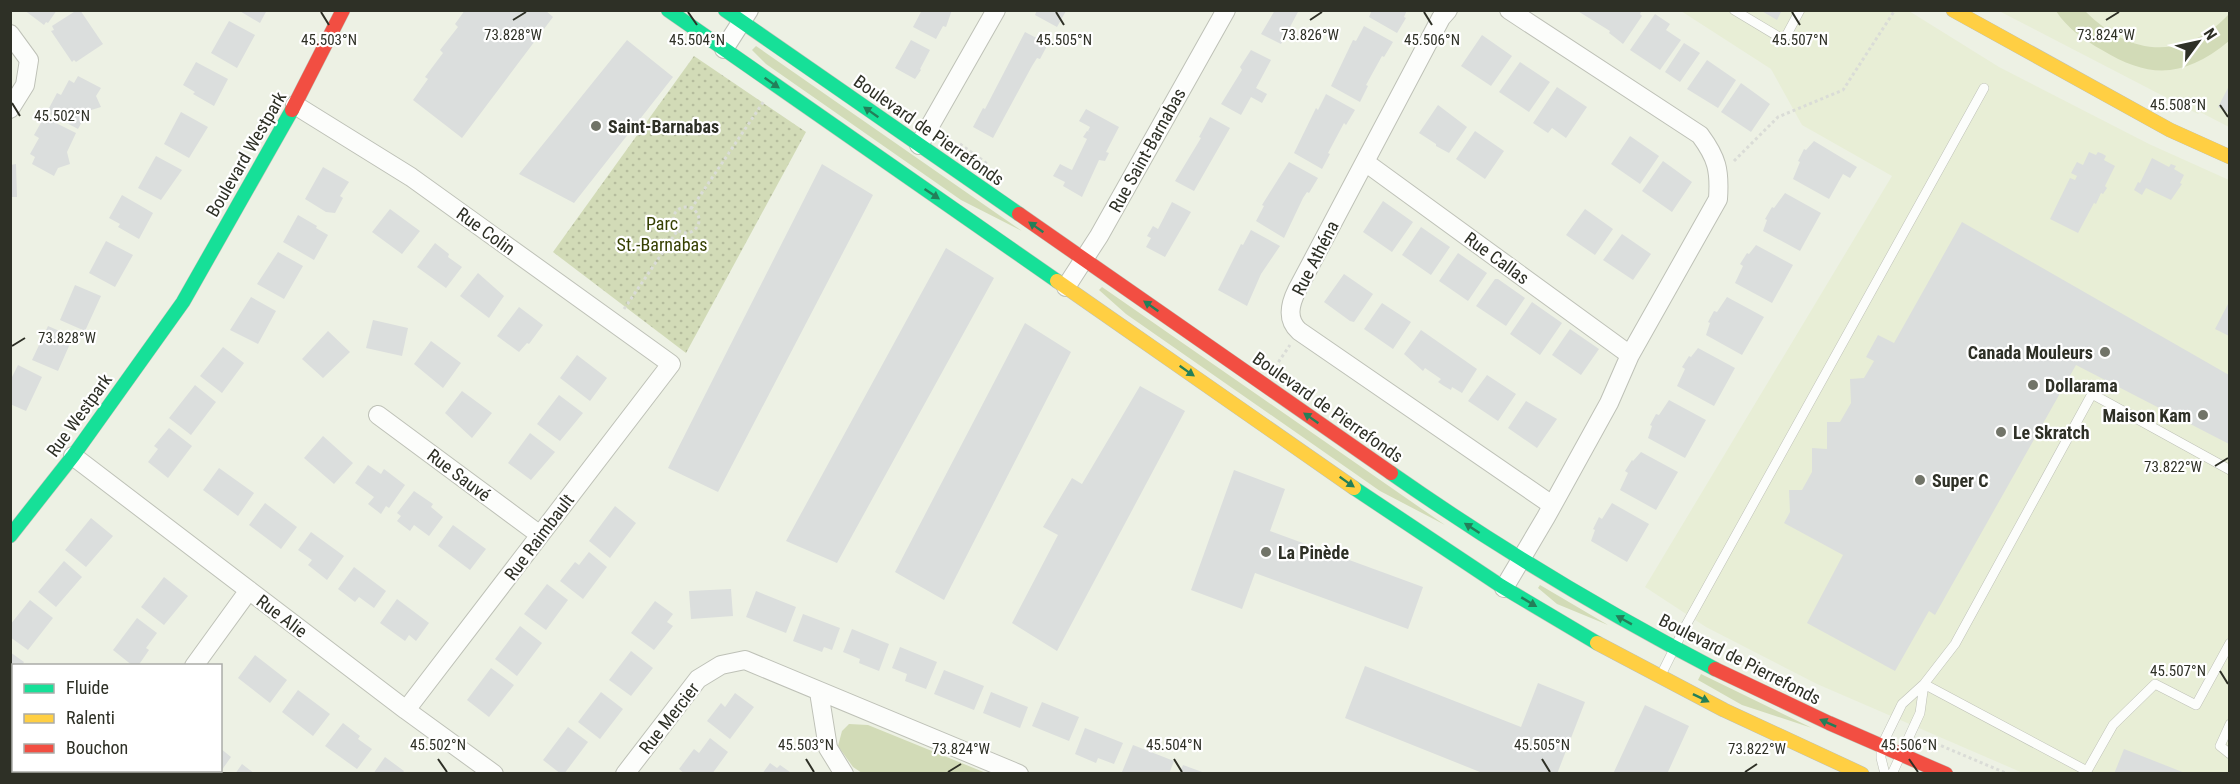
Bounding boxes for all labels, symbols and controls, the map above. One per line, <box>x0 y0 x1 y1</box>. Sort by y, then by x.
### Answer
north arrow <box>2168 12 2228 72</box>
text: N <box>2200 25 2221 43</box>
text: 73.828°W <box>484 26 543 44</box>
text: 73.826°W <box>1281 26 1340 44</box>
text: 73.824°W <box>2077 26 2136 44</box>
text: 45.503°N <box>301 31 357 49</box>
text: 45.504°N <box>669 31 725 49</box>
text: 45.505°N <box>1036 31 1092 49</box>
text: 45.506°N <box>1404 31 1460 49</box>
text: 45.507°N <box>1772 31 1828 49</box>
street label: Boulevard de Pierrefonds <box>850 70 1008 190</box>
one-way arrow <box>763 77 779 89</box>
street label: Rue Saint-Barnabas <box>1104 84 1190 216</box>
street label: Boulevard Westpark <box>202 88 290 220</box>
text: 45.508°N <box>2150 96 2206 114</box>
one-way arrow <box>863 106 879 118</box>
text: 45.502°N <box>34 107 90 125</box>
place label: Saint-Barnabas <box>608 116 719 137</box>
marker: Saint-Barnabas <box>589 119 603 133</box>
one-way arrow <box>924 188 940 199</box>
street label: Rue Colin <box>453 203 519 259</box>
park label: Parc St.-Barnabas <box>617 213 707 255</box>
street label: Rue Athéna <box>1287 217 1343 299</box>
one-way arrow <box>1027 221 1044 232</box>
street label: Rue Callas <box>1461 228 1533 288</box>
one-way arrow <box>1143 300 1159 312</box>
text: 73.828°W <box>38 329 97 347</box>
place label: Canada Mouleurs <box>1968 342 2093 363</box>
marker: Canada Mouleurs <box>2098 345 2112 359</box>
street label: Boulevard de Pierrefonds <box>1249 347 1407 467</box>
one-way arrow <box>1178 365 1194 377</box>
street label: Rue Westpark <box>42 369 116 461</box>
place label: Dollarama <box>2045 375 2118 396</box>
marker: Dollarama <box>2026 378 2040 392</box>
place label: Maison Kam <box>2102 405 2191 426</box>
marker: Maison Kam <box>2196 408 2210 422</box>
one-way arrow <box>1303 412 1319 424</box>
place label: Le Skratch <box>2013 422 2090 443</box>
marker: Le Skratch <box>1994 425 2008 439</box>
street label: Rue Sauvé <box>423 444 495 506</box>
text: 73.822°W <box>2144 458 2203 476</box>
place label: Super C <box>1932 470 1988 491</box>
marker: Super C <box>1913 473 1927 487</box>
one-way arrow <box>1338 476 1354 488</box>
street label: Rue Raimbault <box>500 490 578 584</box>
one-way arrow <box>1464 522 1480 533</box>
place label: La Pinède <box>1278 542 1349 563</box>
marker: La Pinède <box>1259 545 1273 559</box>
street label: Rue Alie <box>253 590 311 642</box>
one-way arrow <box>1521 597 1537 608</box>
street label: Boulevard de Pierrefonds <box>1656 609 1824 709</box>
one-way arrow <box>1615 615 1632 625</box>
text: 45.507°N <box>2150 662 2206 680</box>
legend <box>12 664 222 772</box>
text: Fluide <box>66 677 109 698</box>
street label: Rue Mercier <box>635 678 704 758</box>
one-way arrow <box>1692 692 1710 702</box>
text: Ralenti <box>66 707 115 728</box>
one-way arrow <box>1818 718 1836 728</box>
text: 45.502°N <box>410 736 466 754</box>
text: 45.503°N <box>778 736 834 754</box>
text: 45.504°N <box>1146 736 1202 754</box>
text: 45.505°N <box>1514 736 1570 754</box>
text: 45.506°N <box>1881 736 1937 754</box>
text: Bouchon <box>66 737 128 758</box>
text: 73.824°W <box>932 740 991 758</box>
text: 73.822°W <box>1728 740 1787 758</box>

